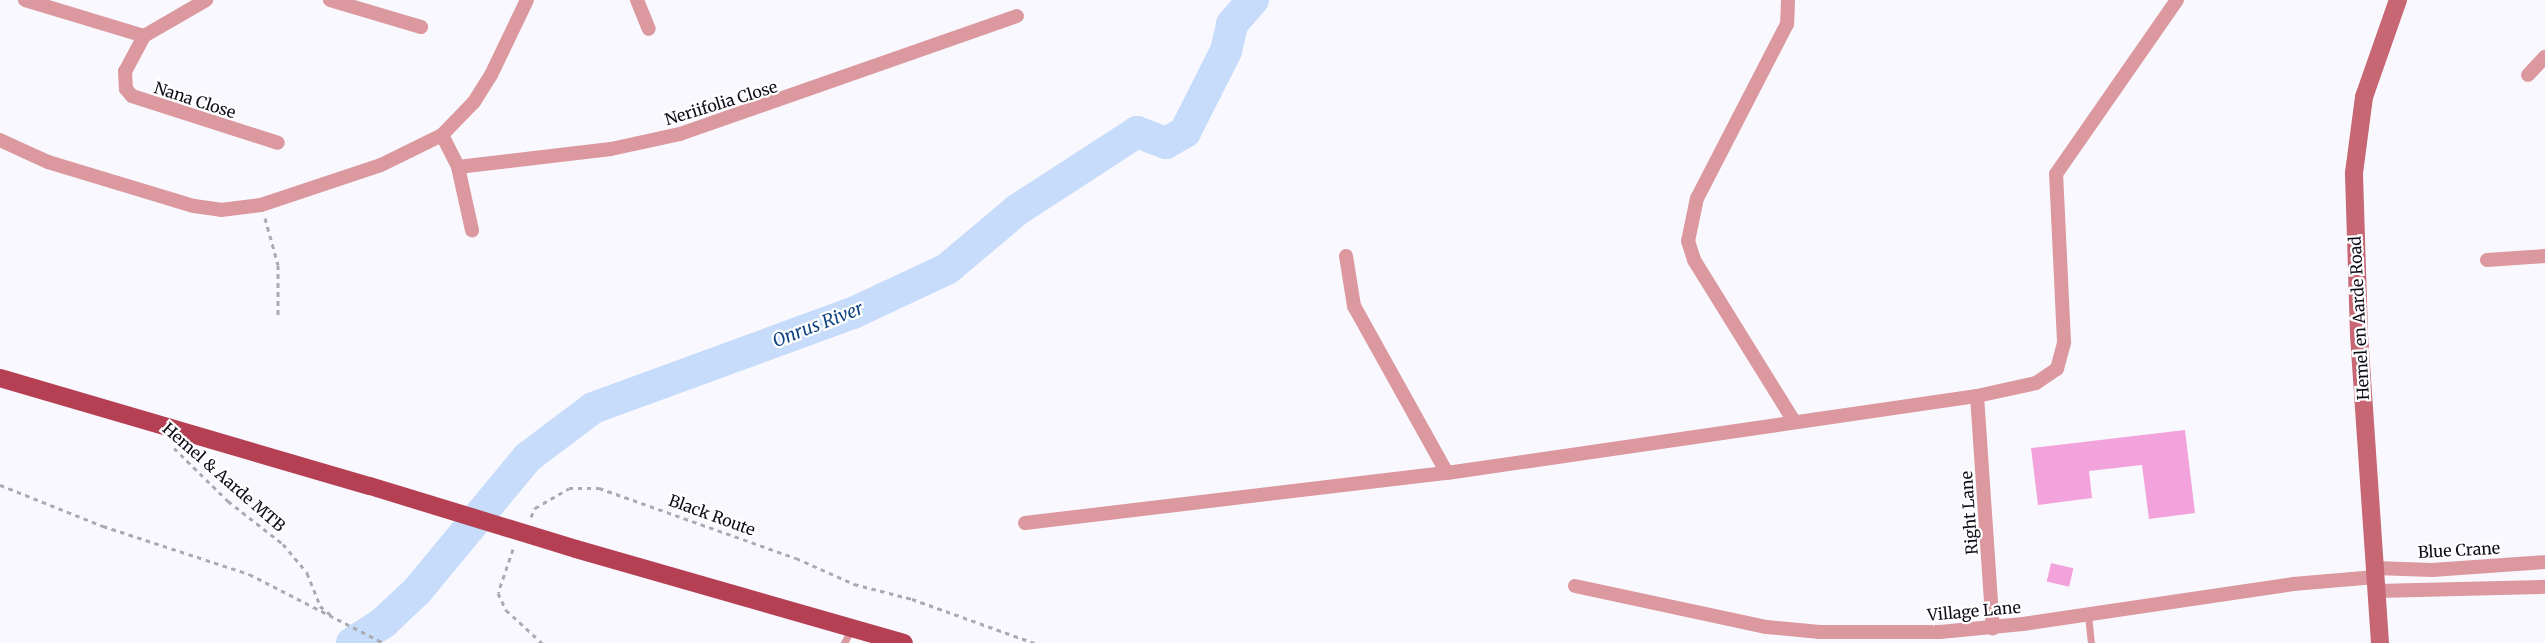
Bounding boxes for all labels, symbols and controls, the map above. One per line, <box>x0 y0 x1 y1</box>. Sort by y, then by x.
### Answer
street label: Neriifolia Close <box>662 77 780 129</box>
street label: Nana Close <box>152 78 238 122</box>
street label: Hemel en Aarde Road <box>2345 236 2373 400</box>
water label: Onrus River <box>769 298 867 352</box>
street label: Hemel & Aarde MTB <box>159 419 289 535</box>
street label: Right Lane <box>1956 470 1982 556</box>
street label: Black Route <box>666 491 758 539</box>
street label: Blue Crane <box>2417 538 2501 562</box>
street label: Village Lane <box>1926 597 2022 625</box>

